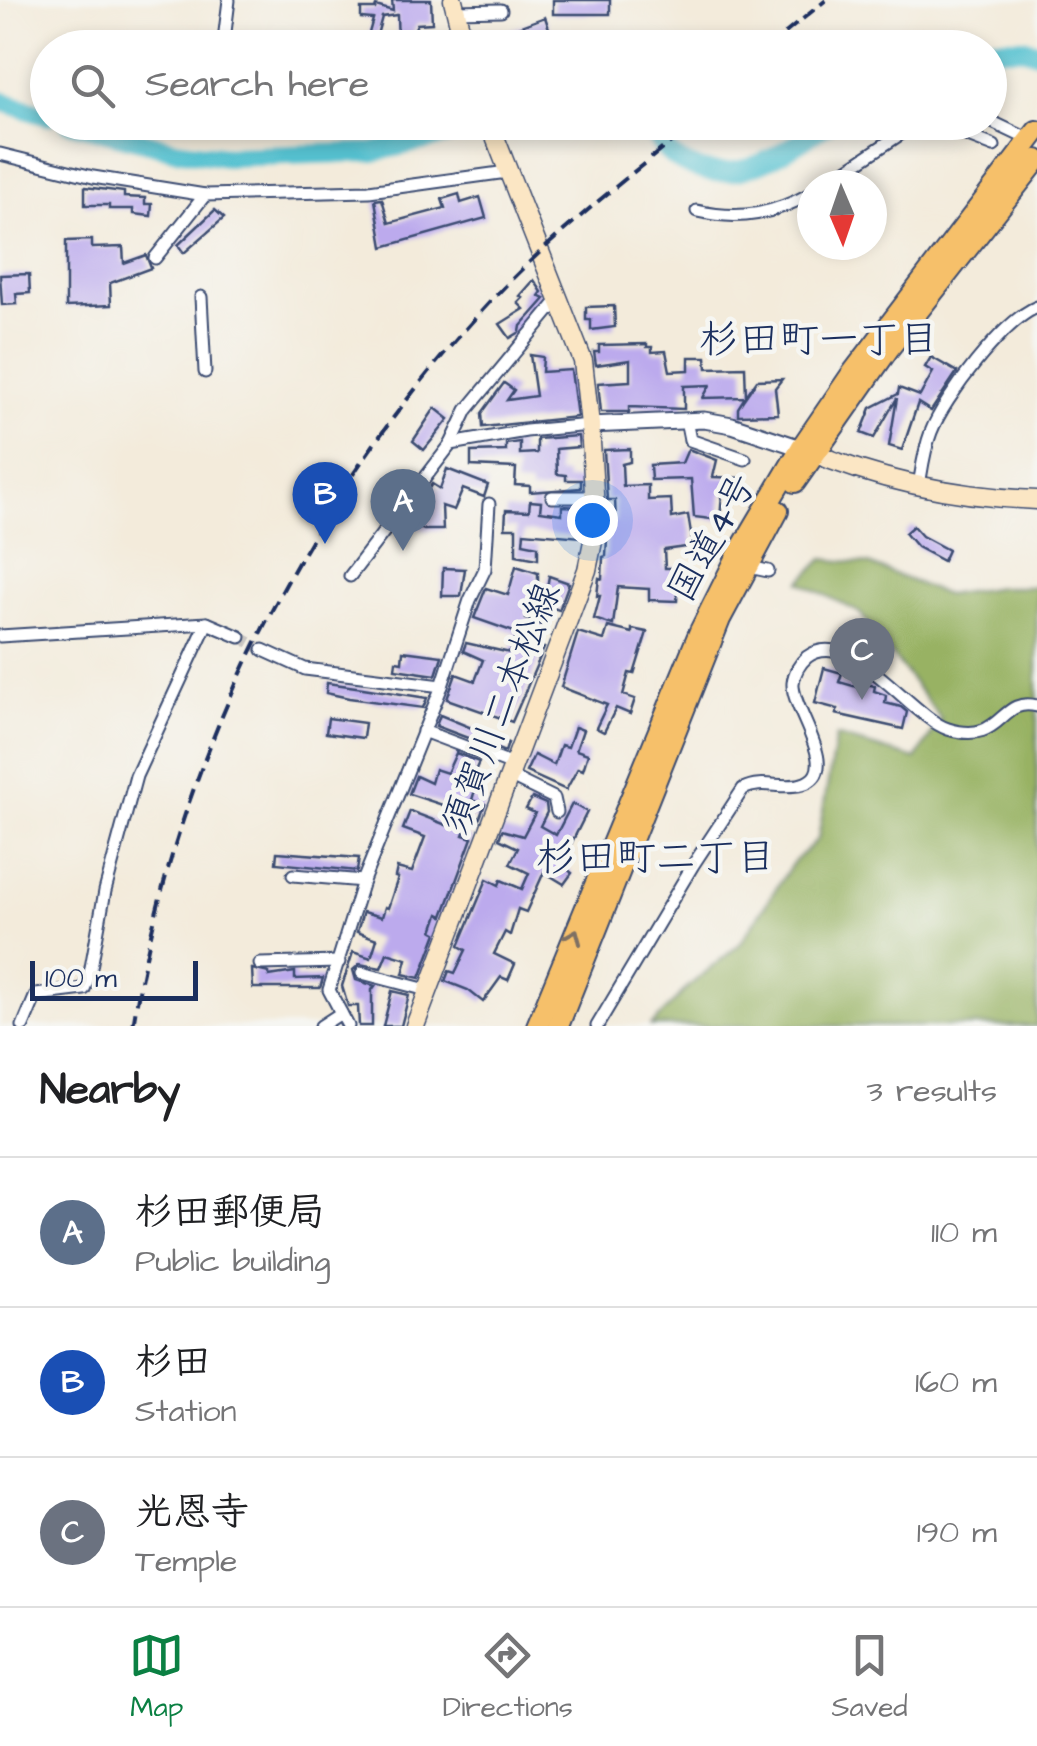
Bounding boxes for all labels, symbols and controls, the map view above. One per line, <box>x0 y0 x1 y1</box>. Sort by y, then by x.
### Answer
search box <box>30 30 1007 140</box>
icon: search <box>65 58 120 113</box>
text: Search here <box>145 59 369 111</box>
north arrow <box>797 170 887 260</box>
district label: 杉田町一丁目 <box>699 313 939 368</box>
pin: B <box>292 462 358 544</box>
street label: 国道4号 <box>656 464 769 612</box>
pin: A <box>370 468 436 551</box>
your location <box>567 495 618 546</box>
street label: 須賀川二本松線 <box>430 575 574 842</box>
pin: C <box>830 618 894 700</box>
district label: 杉田町二丁目 <box>536 831 776 886</box>
one-way arrow <box>562 928 582 946</box>
scale bar <box>30 956 198 1000</box>
text: 100 m <box>45 959 117 998</box>
text: Nearby <box>40 1062 180 1120</box>
text: 3 results <box>867 1069 997 1114</box>
text: 杉田郵便局 <box>135 1187 325 1239</box>
text: A <box>62 1210 83 1255</box>
text: 110 m <box>931 1210 997 1255</box>
text: Public building <box>135 1239 330 1284</box>
text: 杉田 <box>135 1337 211 1389</box>
text: B <box>61 1360 84 1405</box>
text: 160 m <box>915 1360 997 1405</box>
text: Station <box>135 1389 237 1434</box>
text: 光恩寺 <box>135 1487 249 1539</box>
text: C <box>61 1510 84 1555</box>
text: 190 m <box>917 1510 997 1555</box>
text: Temple <box>135 1539 237 1584</box>
tab: Map <box>129 1628 184 1727</box>
tab: Directions <box>443 1628 573 1727</box>
tab: Saved <box>831 1628 908 1727</box>

